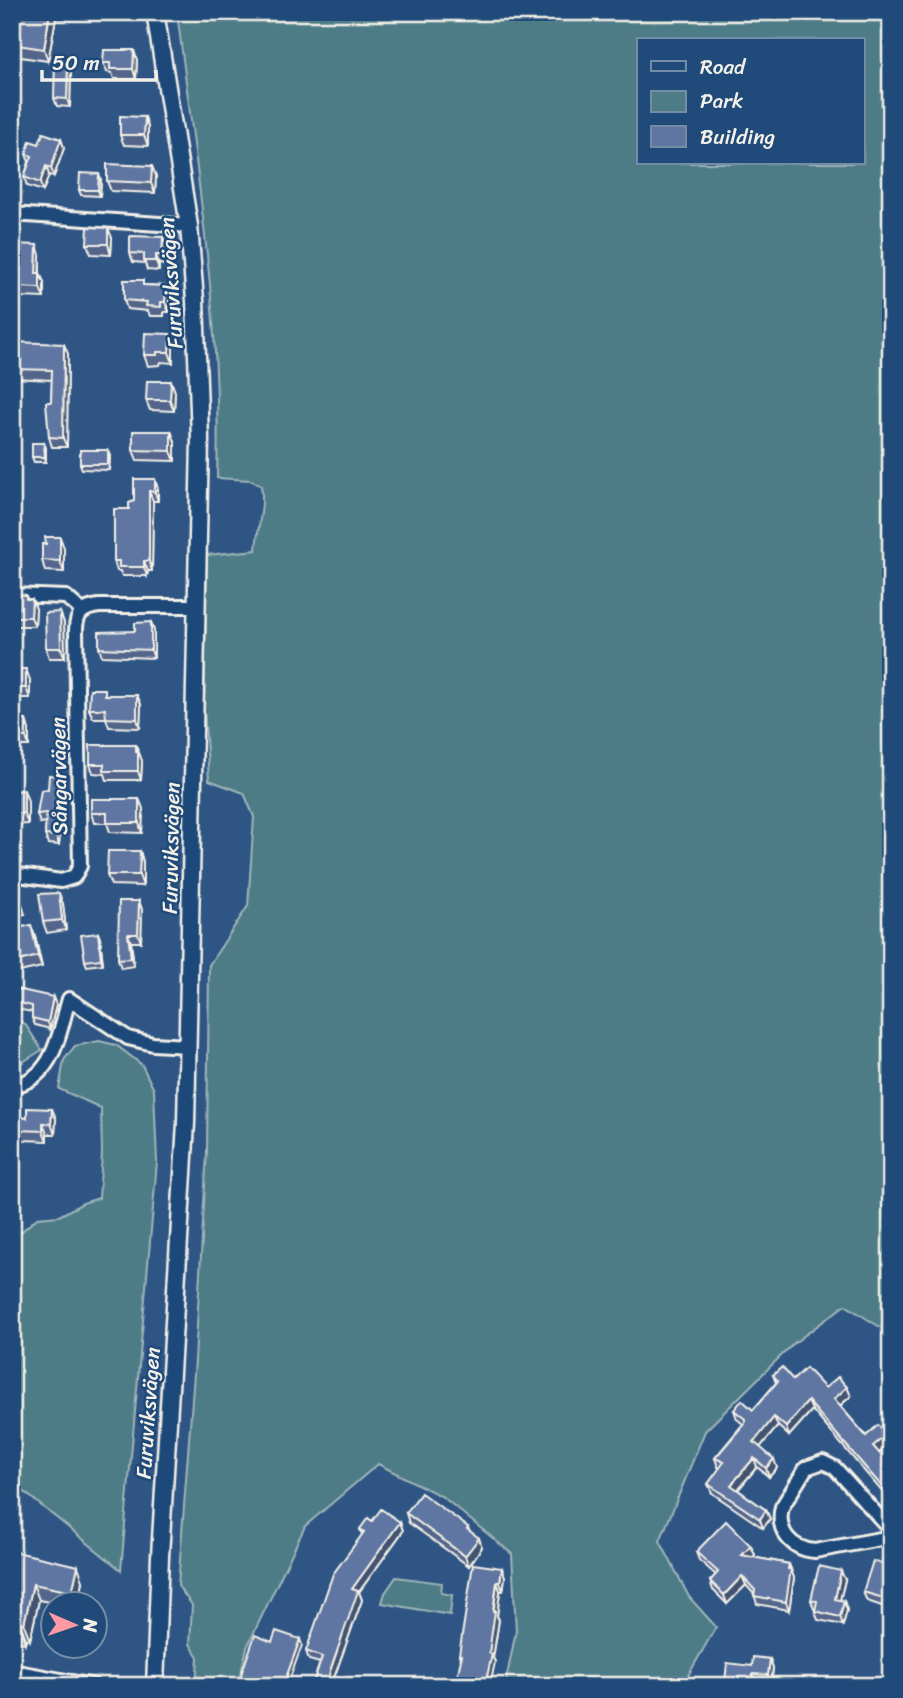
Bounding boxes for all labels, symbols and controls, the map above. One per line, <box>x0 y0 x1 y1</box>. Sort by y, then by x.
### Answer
scale bar <box>42 38 156 82</box>
legend <box>637 38 864 164</box>
text: 50 m <box>52 44 100 82</box>
text: Road <box>700 48 747 86</box>
text: Park <box>700 82 743 120</box>
text: Building <box>700 118 776 156</box>
street label: Furuviksvägen <box>147 216 195 350</box>
street label: Sångarvägen <box>39 717 79 835</box>
street label: Furuviksvägen <box>151 782 191 914</box>
street label: Furuviksvägen <box>124 1346 172 1480</box>
north arrow <box>38 1590 108 1660</box>
text: N <box>74 1617 107 1634</box>

